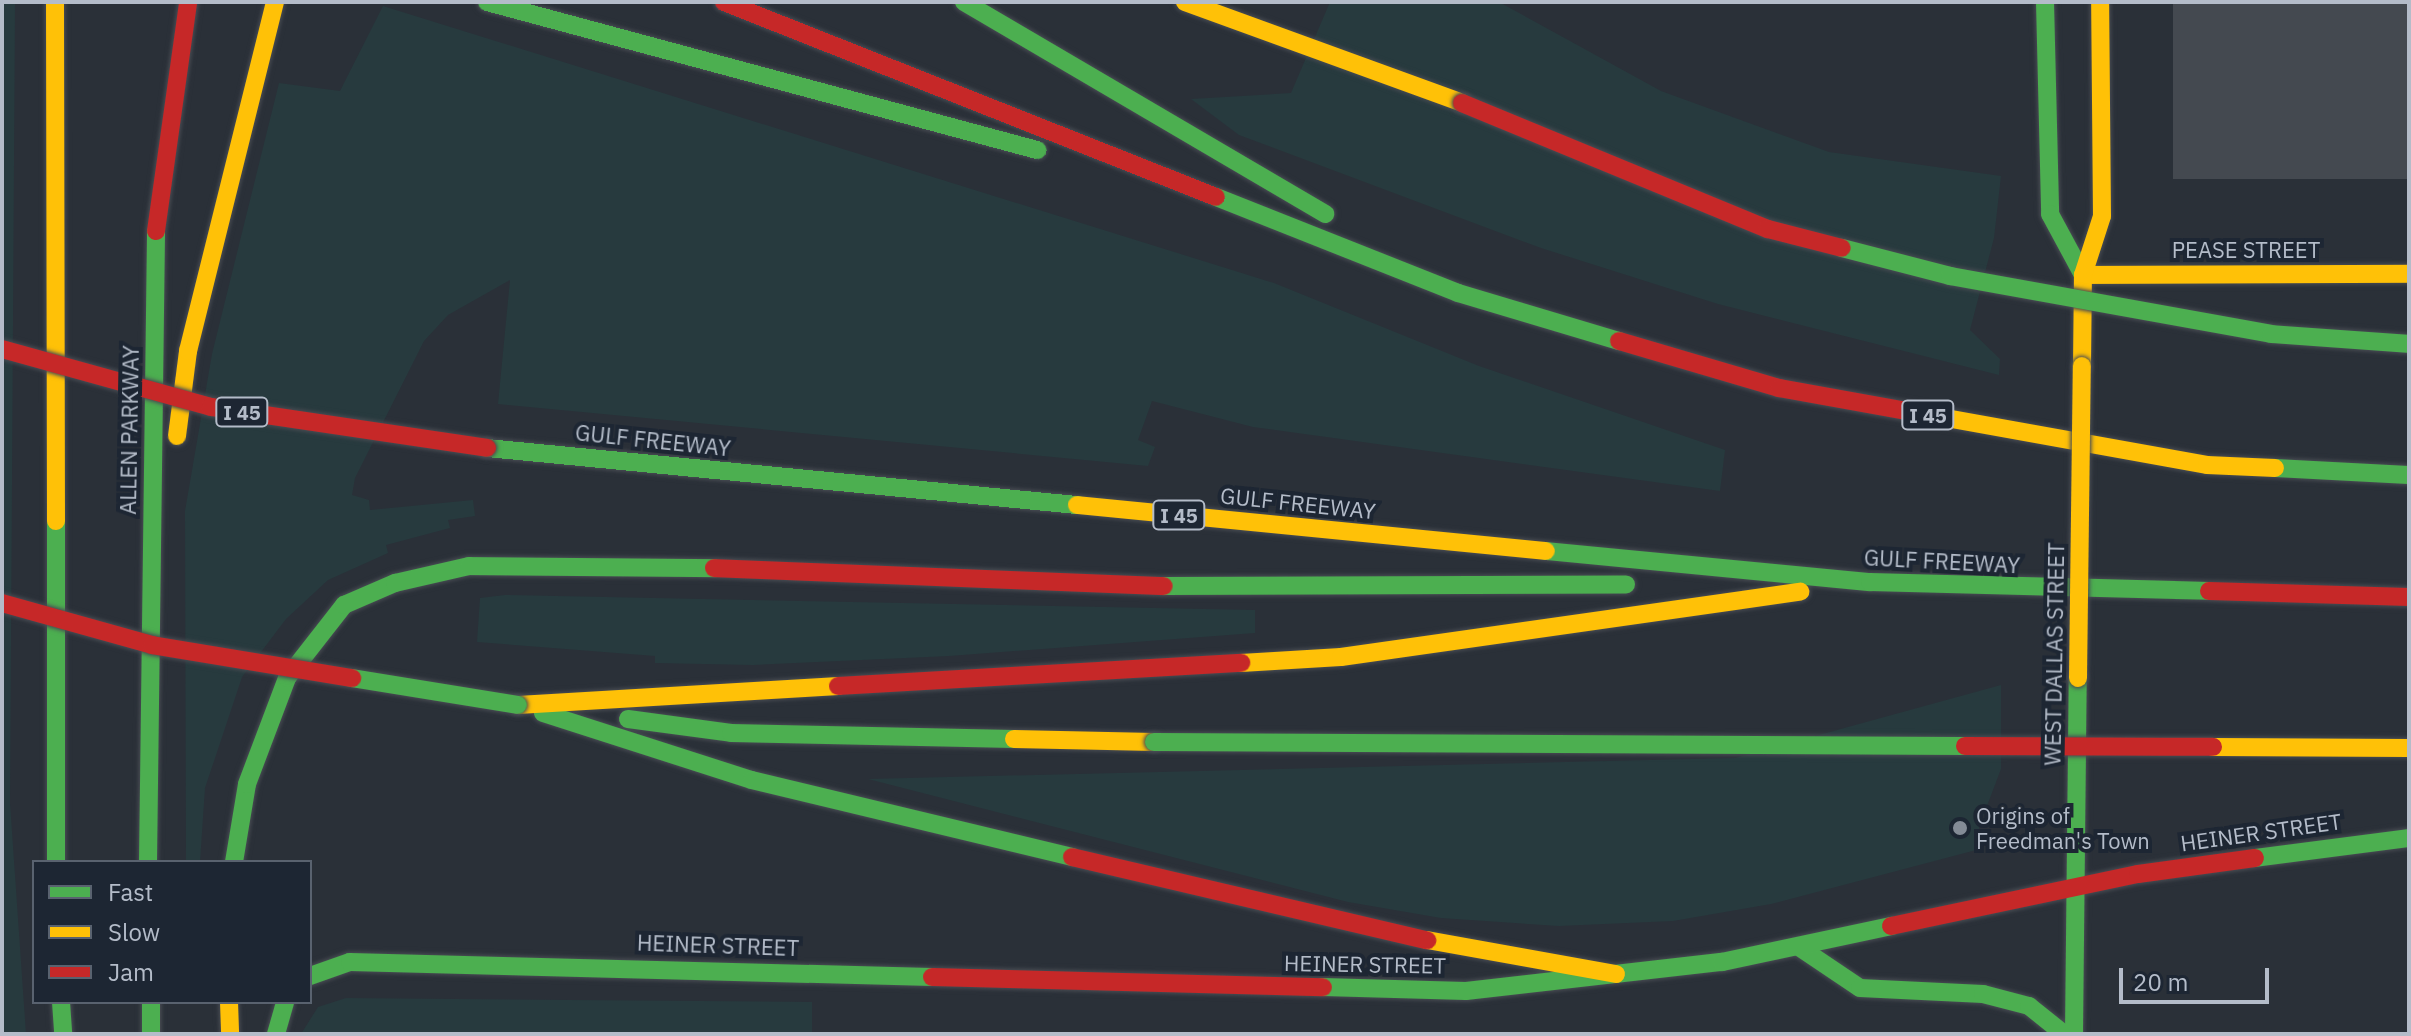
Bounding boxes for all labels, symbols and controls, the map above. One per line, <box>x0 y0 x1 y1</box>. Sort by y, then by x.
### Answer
street label: PEASE STREET <box>2172 237 2320 263</box>
street label: ALLEN PARKWAY <box>114 345 144 515</box>
road number: I 45 <box>214 396 270 428</box>
road number: I 45 <box>1900 399 1956 431</box>
street label: GULF FREEWAY <box>574 419 732 461</box>
street label: GULF FREEWAY <box>1219 482 1377 524</box>
road number: I 45 <box>1151 499 1207 531</box>
street label: WEST DALLAS STREET <box>2039 542 2069 766</box>
street label: GULF FREEWAY <box>1863 544 2021 578</box>
place label: Origins of Freedman's Town <box>1976 802 2150 854</box>
street label: HEINER STREET <box>2179 808 2343 856</box>
marker: Origins of Freedman's Town <box>1951 819 1969 837</box>
legend <box>32 860 312 1004</box>
text: Fast <box>108 876 153 908</box>
text: Slow <box>108 916 160 948</box>
street label: HEINER STREET <box>636 929 800 961</box>
street label: HEINER STREET <box>1284 949 1446 979</box>
scale bar <box>2123 952 2273 1002</box>
text: Jam <box>108 956 154 988</box>
text: 20 m <box>2133 966 2188 998</box>

